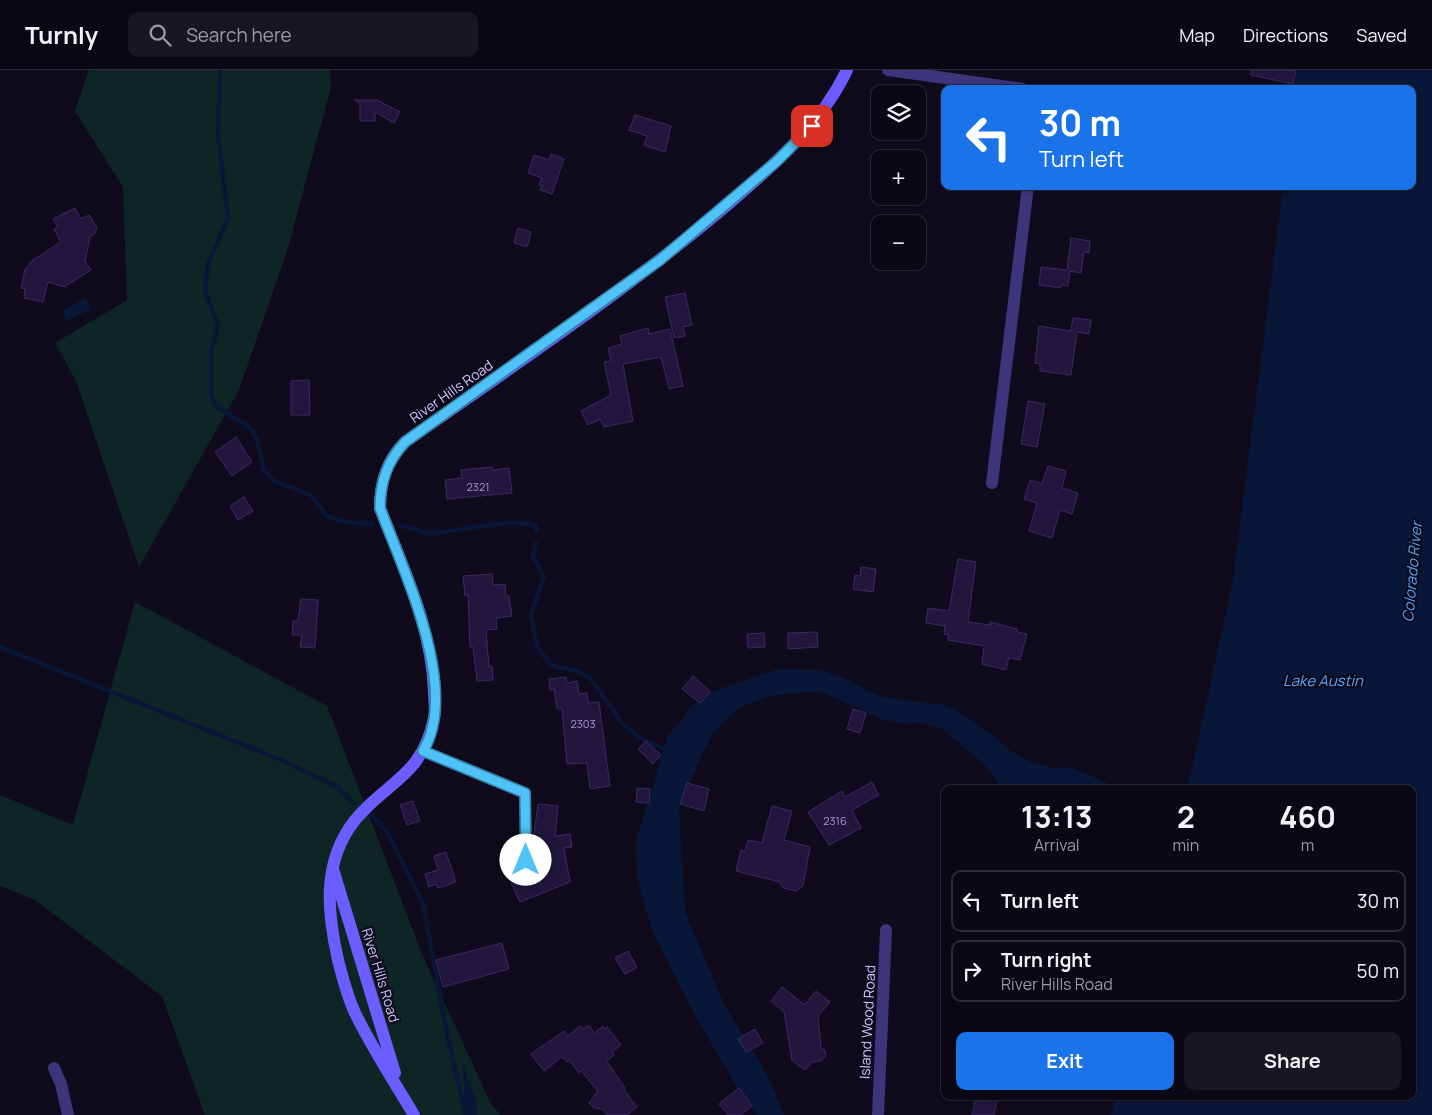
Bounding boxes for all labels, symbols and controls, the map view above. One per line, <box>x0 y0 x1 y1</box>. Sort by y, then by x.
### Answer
search box <box>128 12 478 57</box>
text: Turnly <box>25 18 98 51</box>
icon: search <box>146 21 174 49</box>
text: Search here <box>186 22 292 48</box>
text: Map <box>1179 23 1215 47</box>
text: Directions <box>1243 23 1328 47</box>
text: Saved <box>1356 23 1407 47</box>
map controls <box>871 85 926 270</box>
button: layers <box>871 85 926 140</box>
text: 30 m <box>1039 99 1121 147</box>
pin <box>791 105 833 147</box>
icon: left <box>956 105 1021 170</box>
icon: arrive <box>798 112 826 140</box>
text: Turn left <box>1039 144 1124 174</box>
button: + <box>871 150 926 205</box>
button: − <box>871 215 926 270</box>
street label: River Hills Road <box>406 355 496 427</box>
house number: 2321 <box>467 479 489 494</box>
water label: Colorado River <box>1397 518 1427 623</box>
water label: Lake Austin <box>1283 670 1364 691</box>
house number: 2303 <box>570 716 596 731</box>
text: 13:13 <box>1021 796 1092 837</box>
text: 2 <box>1177 796 1195 837</box>
text: 460 <box>1279 796 1336 837</box>
house number: 2316 <box>823 813 847 828</box>
position arrow <box>499 833 551 885</box>
text: Arrival <box>1034 834 1080 856</box>
text: min <box>1172 834 1199 856</box>
text: m <box>1301 834 1314 856</box>
icon: left <box>958 887 986 915</box>
text: Turn left <box>1001 888 1079 914</box>
text: 30 m <box>1357 888 1399 914</box>
street label: River Hills Road <box>358 926 404 1024</box>
text: Turn right <box>1001 947 1091 973</box>
icon: right <box>958 957 986 985</box>
text: 50 m <box>1357 958 1399 984</box>
street label: Island Wood Road <box>855 965 879 1079</box>
text: River Hills Road <box>1001 973 1113 995</box>
button: Exit <box>956 1032 1174 1090</box>
button: Share <box>1184 1032 1401 1090</box>

